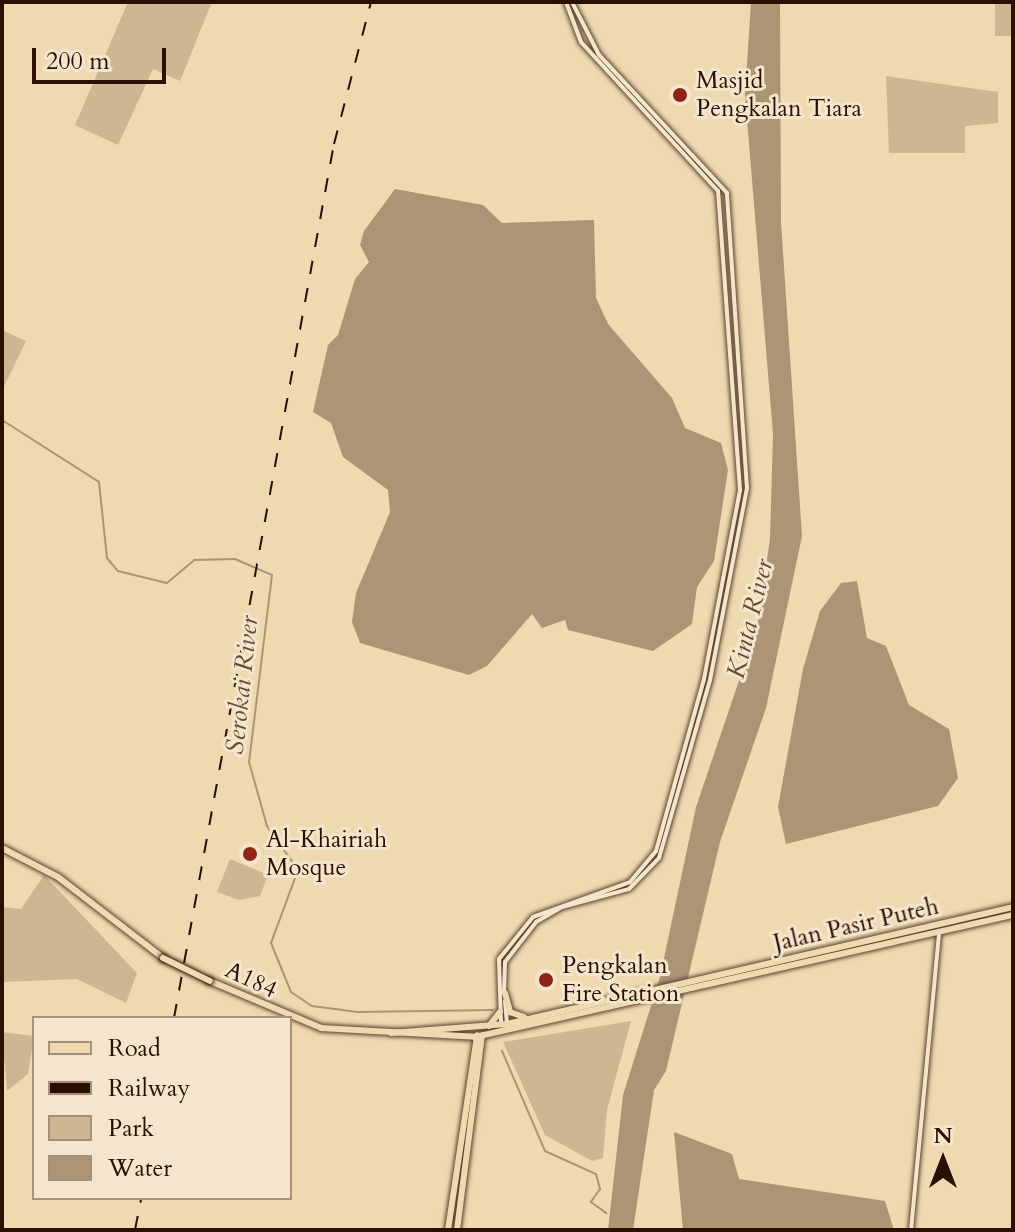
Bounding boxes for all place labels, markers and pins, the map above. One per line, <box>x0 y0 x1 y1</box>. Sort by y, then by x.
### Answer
place label: Masjid Pengkalan Tiara <box>696 67 862 123</box>
marker: Masjid Pengkalan Tiara <box>671 86 689 104</box>
place label: Al-Khairiah Mosque <box>266 826 387 882</box>
marker: Al-Khairiah Mosque <box>241 845 259 863</box>
place label: Pengkalan Fire Station <box>562 952 679 1008</box>
marker: Pengkalan Fire Station <box>537 971 555 989</box>

